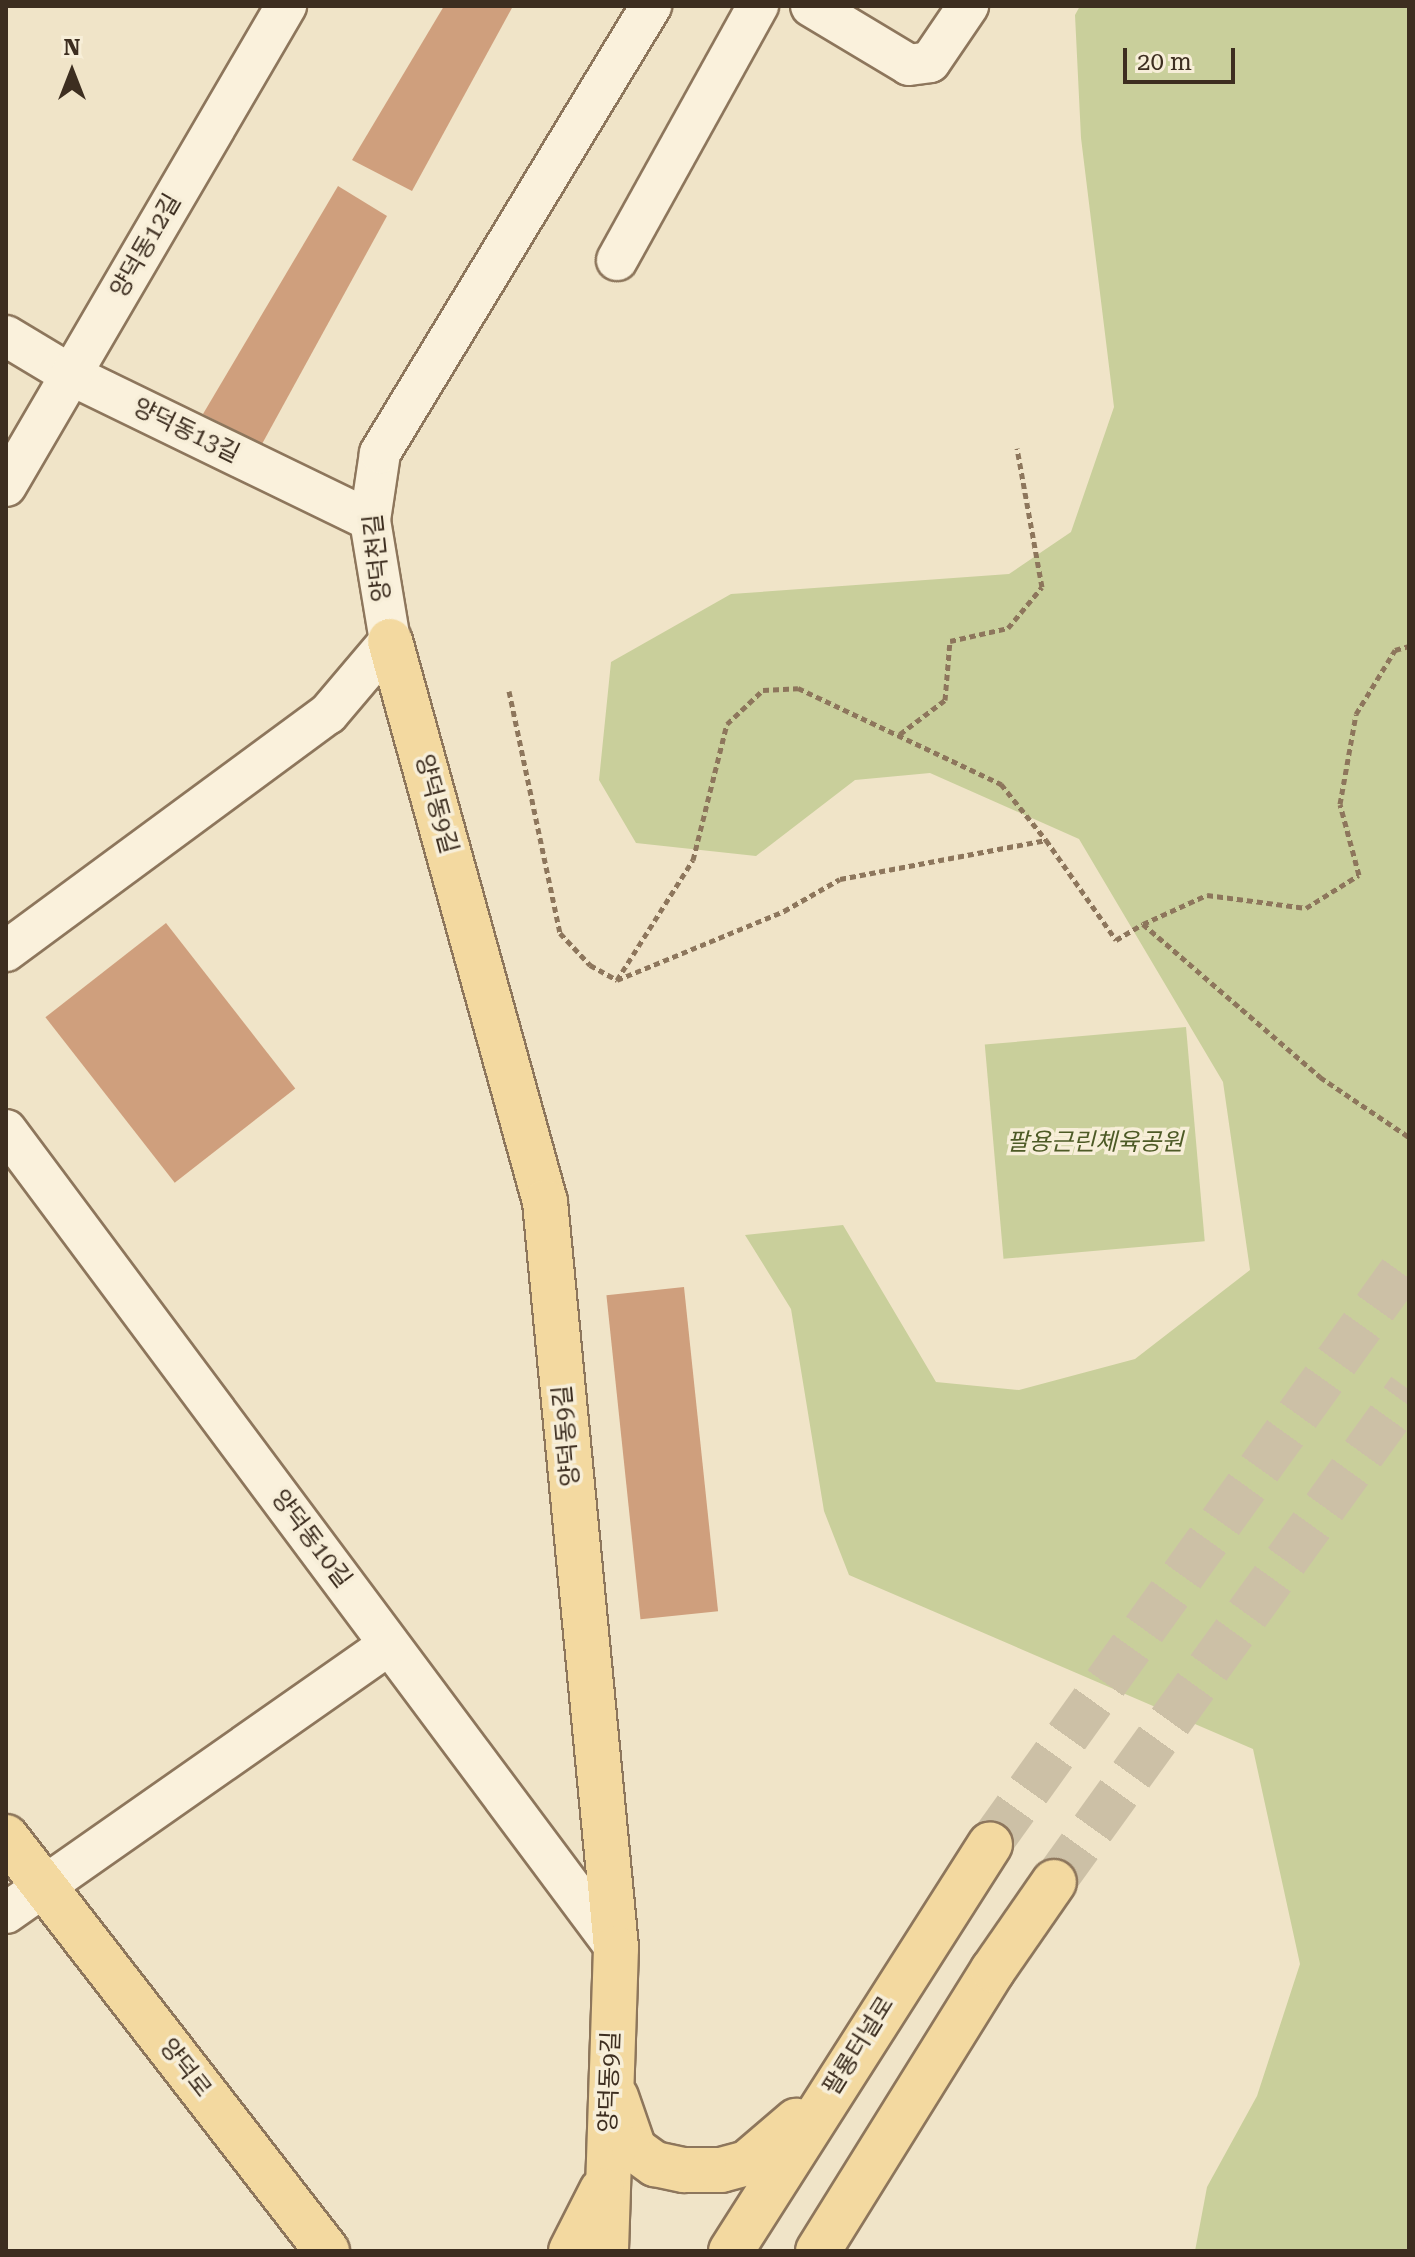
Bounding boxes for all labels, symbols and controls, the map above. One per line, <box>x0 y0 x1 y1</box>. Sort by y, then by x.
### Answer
north arrow <box>32 32 112 112</box>
scale bar <box>1127 32 1239 82</box>
text: N <box>64 35 80 60</box>
text: 20 m <box>1137 48 1192 76</box>
street label: 양덕동12길 <box>105 189 187 303</box>
street label: 양덕동13길 <box>128 393 244 469</box>
street label: 양덕천길 <box>359 513 397 603</box>
street label: 양덕동9길 <box>409 751 463 857</box>
park label: 팔용근린체육공원 <box>1007 1129 1183 1157</box>
street label: 양덕동9길 <box>548 1384 586 1488</box>
street label: 양덕동10길 <box>265 1484 357 1594</box>
street label: 팔룡터널로 <box>818 1992 900 2100</box>
street label: 양덕동9길 <box>594 2031 626 2133</box>
street label: 양덕로 <box>153 2033 217 2103</box>

